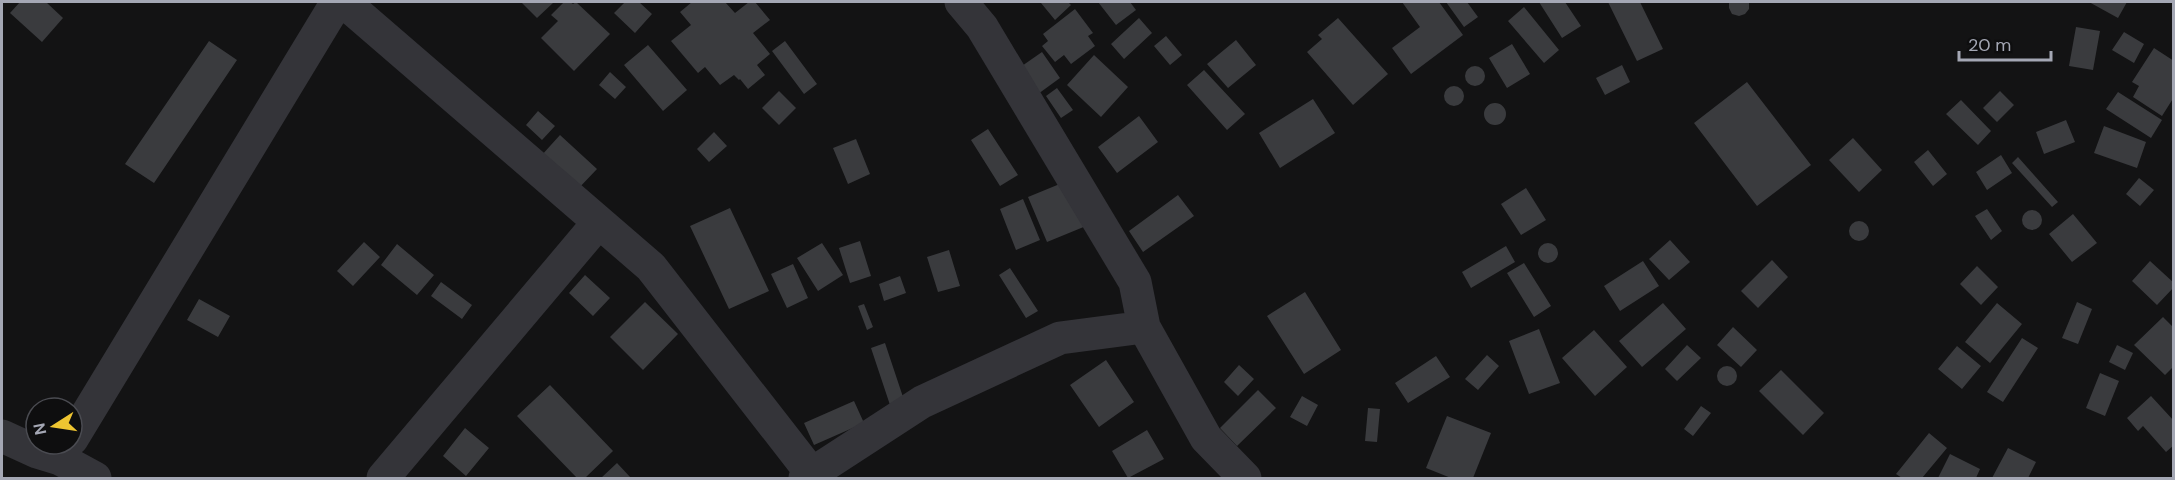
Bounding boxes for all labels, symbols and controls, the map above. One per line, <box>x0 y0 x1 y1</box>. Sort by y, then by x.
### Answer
scale bar <box>1959 24 2050 62</box>
text: 20 m <box>1968 33 2011 57</box>
north arrow <box>24 396 84 456</box>
text: N <box>28 421 51 437</box>

